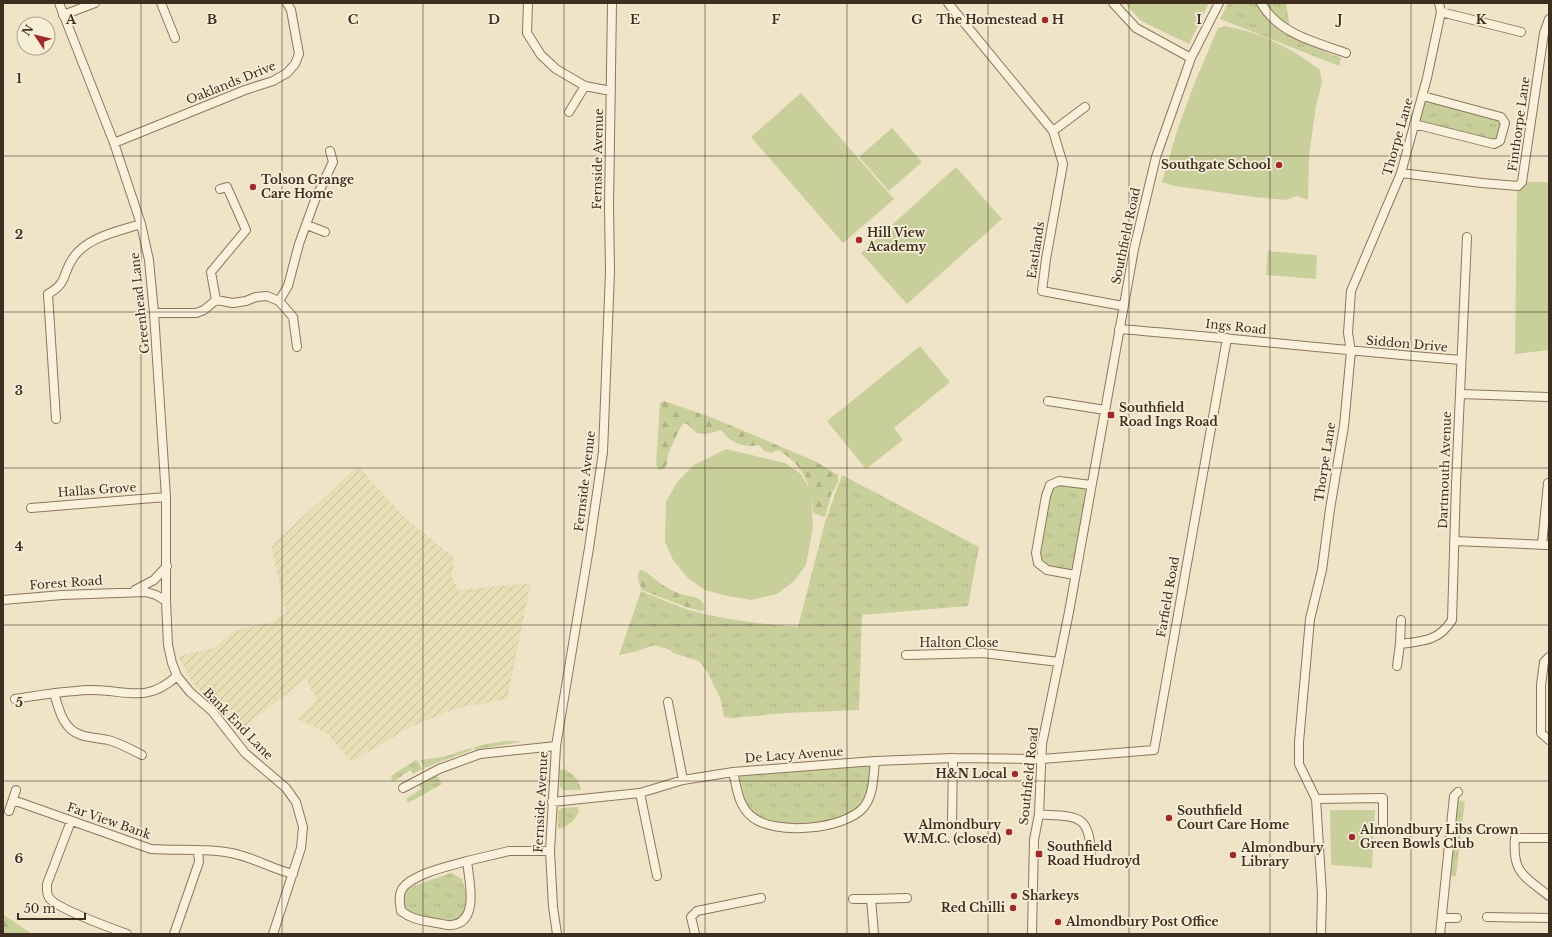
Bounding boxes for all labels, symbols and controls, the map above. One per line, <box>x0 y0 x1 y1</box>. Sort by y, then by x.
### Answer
text: A <box>65 11 77 28</box>
text: B <box>207 11 217 28</box>
text: C <box>348 11 359 28</box>
text: D <box>488 11 500 28</box>
text: E <box>630 11 640 28</box>
text: F <box>772 11 781 28</box>
text: G <box>911 11 923 28</box>
text: H <box>1052 11 1064 28</box>
text: I <box>1196 11 1202 28</box>
text: J <box>1334 11 1343 28</box>
text: K <box>1476 11 1487 28</box>
place label: The Homestead <box>937 12 1038 27</box>
marker: The Homestead <box>1040 15 1050 25</box>
north arrow <box>16 16 56 56</box>
text: N <box>19 21 37 39</box>
street label: Oaklands Drive <box>184 58 278 107</box>
text: 1 <box>16 70 22 87</box>
street label: Finthorpe Lane <box>1504 75 1533 172</box>
street label: Thorpe Lane <box>1379 96 1416 178</box>
street label: Fernside Avenue <box>589 108 606 210</box>
place label: Southgate School <box>1161 157 1272 172</box>
marker: Southgate School <box>1274 160 1284 170</box>
place label: Tolson Grange Care Home <box>261 172 354 201</box>
marker: Tolson Grange Care Home <box>248 182 258 192</box>
street label: Southfield Road <box>1108 186 1143 286</box>
street label: Eastlands <box>1024 220 1047 280</box>
place label: Hill View Academy <box>866 225 926 254</box>
text: 2 <box>15 226 23 243</box>
marker: Hill View Academy <box>854 235 864 245</box>
street label: Greenhead Lane <box>127 251 152 355</box>
street label: Ings Road <box>1205 316 1267 337</box>
street label: Siddon Drive <box>1366 332 1449 355</box>
text: 3 <box>15 382 23 399</box>
place label: Southfield Road Ings Road <box>1119 400 1218 429</box>
marker: Southfield Road Ings Road <box>1106 410 1116 420</box>
street label: Dartmouth Avenue <box>1435 411 1454 529</box>
street label: Thorpe Lane <box>1311 421 1338 503</box>
street label: Fernside Avenue <box>571 429 598 532</box>
street label: Hallas Grove <box>57 479 137 500</box>
text: 4 <box>15 538 24 555</box>
street label: Farfield Road <box>1153 555 1182 639</box>
street label: Forest Road <box>29 572 103 593</box>
street label: Halton Close <box>919 635 999 650</box>
street label: Bank End Lane <box>200 685 276 763</box>
text: 5 <box>15 694 23 711</box>
street label: Southfield Road <box>1016 726 1041 826</box>
street label: De Lacy Avenue <box>744 744 844 765</box>
street label: Fernside Avenue <box>530 751 551 853</box>
place label: H&N Local <box>936 766 1008 781</box>
marker: H&N Local <box>1010 769 1020 779</box>
street label: Far View Bank <box>65 799 154 842</box>
place label: Southfield Court Care Home <box>1177 803 1289 832</box>
marker: Southfield Court Care Home <box>1164 813 1174 823</box>
place label: Almondbury W.M.C. (closed) <box>903 817 1001 846</box>
place label: Almondbury Libs Crown Green Bowls Club <box>1359 822 1519 851</box>
marker: Almondbury W.M.C. (closed) <box>1004 827 1014 837</box>
marker: Almondbury Libs Crown Green Bowls Club <box>1347 832 1357 842</box>
place label: Southfield Road Hudroyd <box>1047 839 1141 868</box>
place label: Almondbury Library <box>1240 840 1324 869</box>
marker: Southfield Road Hudroyd <box>1034 849 1044 859</box>
text: 6 <box>15 850 24 867</box>
marker: Almondbury Library <box>1228 850 1238 860</box>
place label: Sharkeys <box>1022 888 1079 903</box>
marker: Sharkeys <box>1009 891 1019 901</box>
scale bar <box>18 895 85 921</box>
place label: Red Chilli <box>941 900 1006 915</box>
text: 50 m <box>24 901 56 916</box>
marker: Red Chilli <box>1008 903 1018 913</box>
place label: Almondbury Post Office <box>1065 914 1219 929</box>
marker: Almondbury Post Office <box>1053 917 1063 927</box>

